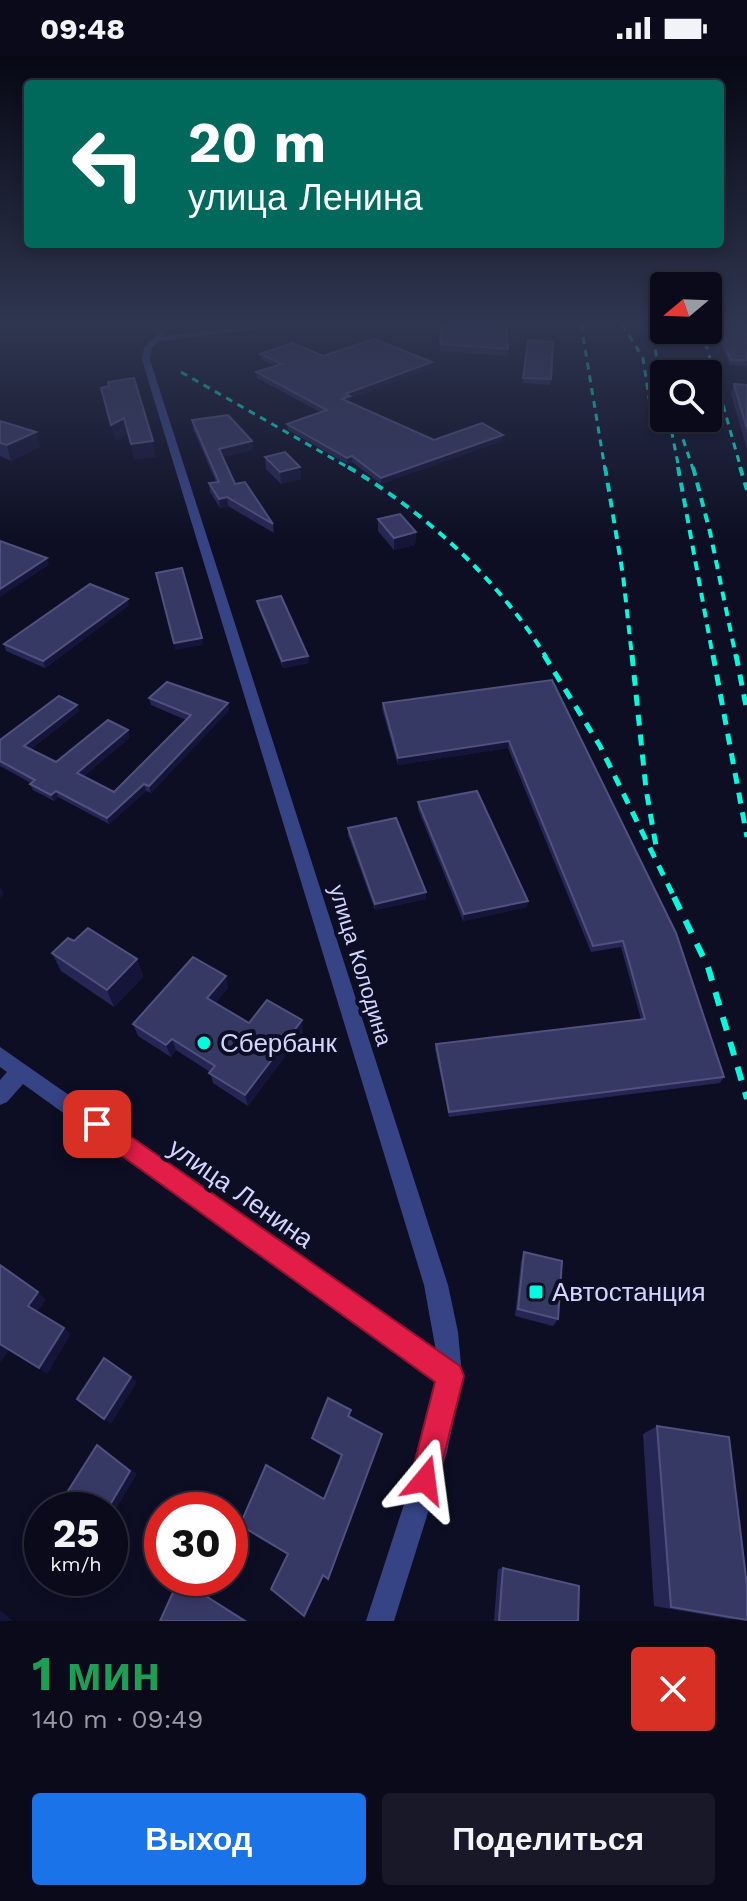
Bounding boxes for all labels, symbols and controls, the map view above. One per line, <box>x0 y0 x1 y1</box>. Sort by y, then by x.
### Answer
text: 09:48 <box>40 11 125 46</box>
text: 20 m <box>188 110 326 176</box>
icon: left <box>56 112 160 216</box>
text: улица Ленина <box>188 177 423 219</box>
north arrow <box>650 272 722 344</box>
map controls <box>650 272 722 432</box>
button: search <box>650 360 722 432</box>
street label: улица Колодина <box>324 882 397 1049</box>
place label: Сбербанк <box>220 1028 337 1058</box>
marker: Сбербанк <box>195 1034 213 1052</box>
pin <box>63 1090 131 1158</box>
icon: arrive <box>75 1102 119 1146</box>
street label: улица Ленина <box>163 1132 319 1254</box>
place label: Автостанция <box>552 1277 706 1307</box>
marker: Автостанция <box>527 1283 545 1301</box>
position arrow <box>383 1438 467 1522</box>
speed limit sign: 30 <box>144 1492 248 1596</box>
text: 25 <box>52 1510 100 1557</box>
text: km/h <box>50 1552 102 1576</box>
text: 1 мин <box>32 1645 160 1702</box>
button: close <box>631 1647 715 1731</box>
text: 140 m · 09:49 <box>32 1704 203 1734</box>
button: Выход <box>32 1793 366 1885</box>
button: Поделиться <box>382 1793 715 1885</box>

